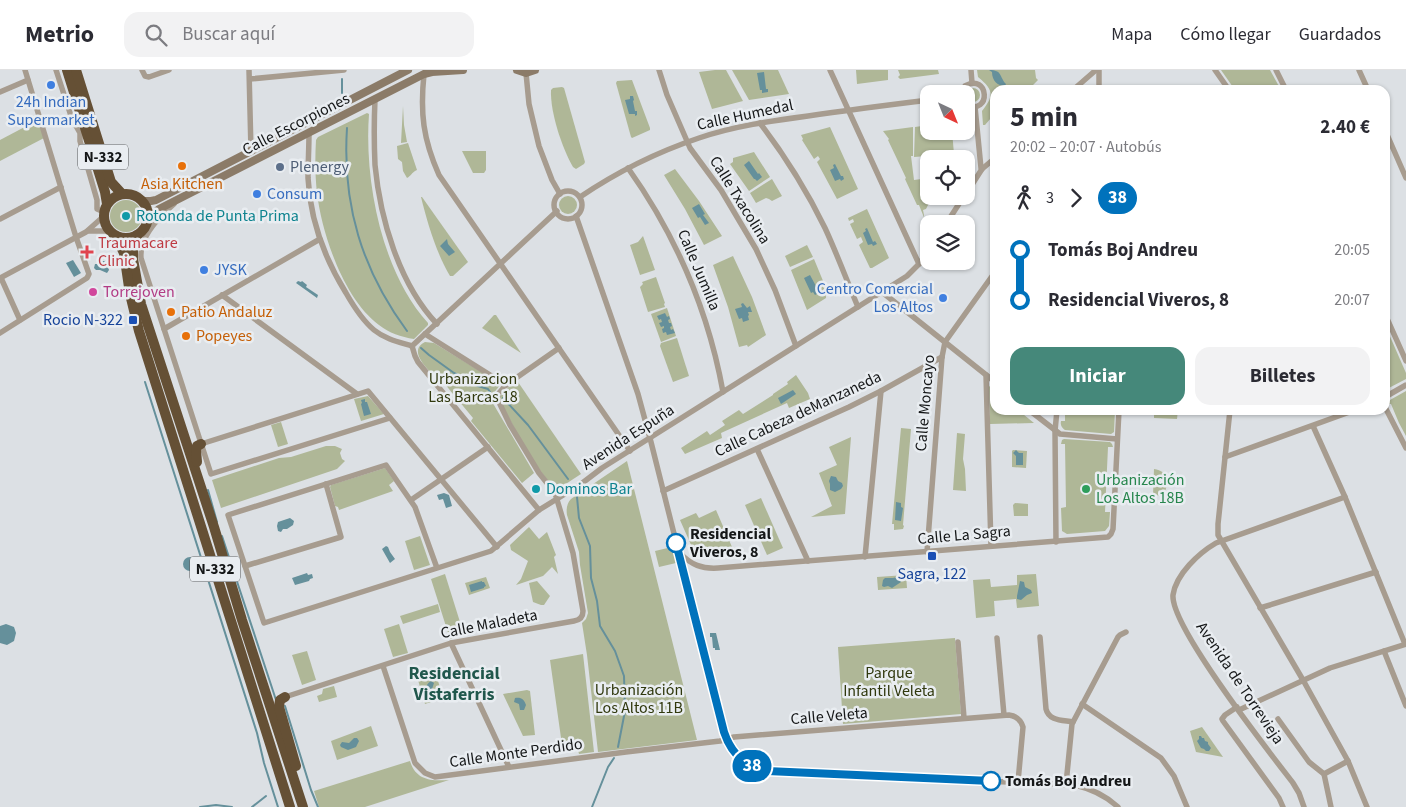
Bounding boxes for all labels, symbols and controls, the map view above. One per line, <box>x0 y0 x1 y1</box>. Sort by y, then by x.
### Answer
search box <box>124 12 474 57</box>
text: Metrio <box>25 17 94 52</box>
icon: search <box>142 21 170 49</box>
text: Buscar aquí <box>182 21 275 48</box>
text: Mapa <box>1111 22 1152 47</box>
text: Cómo llegar <box>1180 22 1271 47</box>
text: Guardados <box>1299 22 1381 47</box>
marker: 24h Indian Supermarket <box>45 79 57 91</box>
north arrow <box>920 85 975 140</box>
map controls <box>920 85 975 270</box>
street label: Calle Escorpiones <box>239 87 354 161</box>
place label: 24h Indian Supermarket <box>7 91 95 131</box>
street label: Calle Humedal <box>695 94 795 136</box>
text: 5 min <box>1010 97 1078 137</box>
text: 2.40 € <box>1320 114 1370 141</box>
text: 20:02 – 20:07 · Autobús <box>1010 136 1161 158</box>
road number: N-332 <box>78 144 128 170</box>
button: locate <box>920 150 975 205</box>
street label: Calle Txacolina <box>704 152 776 248</box>
place label: Plenergy <box>290 156 349 178</box>
marker: Asia Kitchen <box>176 160 188 172</box>
marker: Plenergy <box>274 161 286 173</box>
place label: Asia Kitchen <box>141 173 223 195</box>
place label: Consum <box>267 183 322 205</box>
icon: walk <box>1010 184 1038 212</box>
icon: forward <box>1062 184 1090 212</box>
text: 38 <box>1108 185 1127 210</box>
text: 3 <box>1046 187 1054 209</box>
marker: Consum <box>251 188 263 200</box>
place label: Rotonda de Punta Prima <box>136 205 299 227</box>
marker: Rotonda de Punta Prima <box>120 210 132 222</box>
button: layers <box>920 215 975 270</box>
street label: Calle Jumilla <box>672 226 726 314</box>
place label: Traumacare Clinic <box>98 232 178 272</box>
text: Tomás Boj Andreu <box>1048 237 1198 264</box>
text: 20:05 <box>1334 239 1370 261</box>
marker: Traumacare Clinic <box>80 245 94 259</box>
place label: JYSK <box>214 259 248 281</box>
marker: JYSK <box>198 264 210 276</box>
place label: Centro Comercial Los Altos <box>817 278 933 318</box>
place label: Torrejoven <box>103 281 175 303</box>
marker: Torrejoven <box>87 286 99 298</box>
text: Residencial Viveros, 8 <box>1048 287 1229 314</box>
text: 20:07 <box>1334 289 1370 311</box>
marker: Centro Comercial Los Altos <box>937 292 949 304</box>
place label: Patio Andaluz <box>181 301 273 323</box>
marker: Patio Andaluz <box>165 306 177 318</box>
place label: Rocio N-322 <box>43 309 123 331</box>
marker: Rocio N-322 <box>127 314 139 326</box>
place label: Popeyes <box>196 325 253 347</box>
marker: Popeyes <box>180 330 192 342</box>
button: Iniciar <box>1010 347 1185 405</box>
button: Billetes <box>1195 347 1370 405</box>
street label: Calle Moncayo <box>910 354 940 452</box>
street label: Calle Cabeza deManzaneda <box>711 366 885 462</box>
park label: Urbanizacion Las Barcas 18 <box>428 368 518 408</box>
street label: Avenida Espuña <box>577 399 679 475</box>
place label: Urbanización Los Altos 18B <box>1096 469 1184 509</box>
place label: Dominos Bar <box>546 478 632 500</box>
marker: Dominos Bar <box>530 483 542 495</box>
marker: Urbanización Los Altos 18B <box>1080 483 1092 495</box>
street label: Calle La Sagra <box>916 520 1012 550</box>
place label: Residencial Viveros, 8 <box>689 523 771 563</box>
marker: Residencial Viveros, 8 <box>666 533 686 553</box>
marker: Sagra, 122 <box>926 550 938 562</box>
road number: N-332 <box>190 556 240 582</box>
place label: Sagra, 122 <box>898 563 967 585</box>
street label: Calle Maladeta <box>439 604 539 644</box>
street label: Avenida de Torrevieja <box>1191 617 1289 749</box>
district label: Residencial Vistaferris <box>408 661 500 707</box>
park label: Parque Infantil Veleta <box>843 662 935 702</box>
park label: Urbanización Los Altos 11B <box>595 679 683 719</box>
street label: Calle Veleta <box>789 702 869 730</box>
street label: Calle Monte Perdido <box>448 733 584 773</box>
line badge: 38 <box>730 750 774 782</box>
text: 38 <box>742 753 762 778</box>
place label: Tomás Boj Andreu <box>1005 770 1131 792</box>
marker: Tomás Boj Andreu <box>981 771 1001 791</box>

